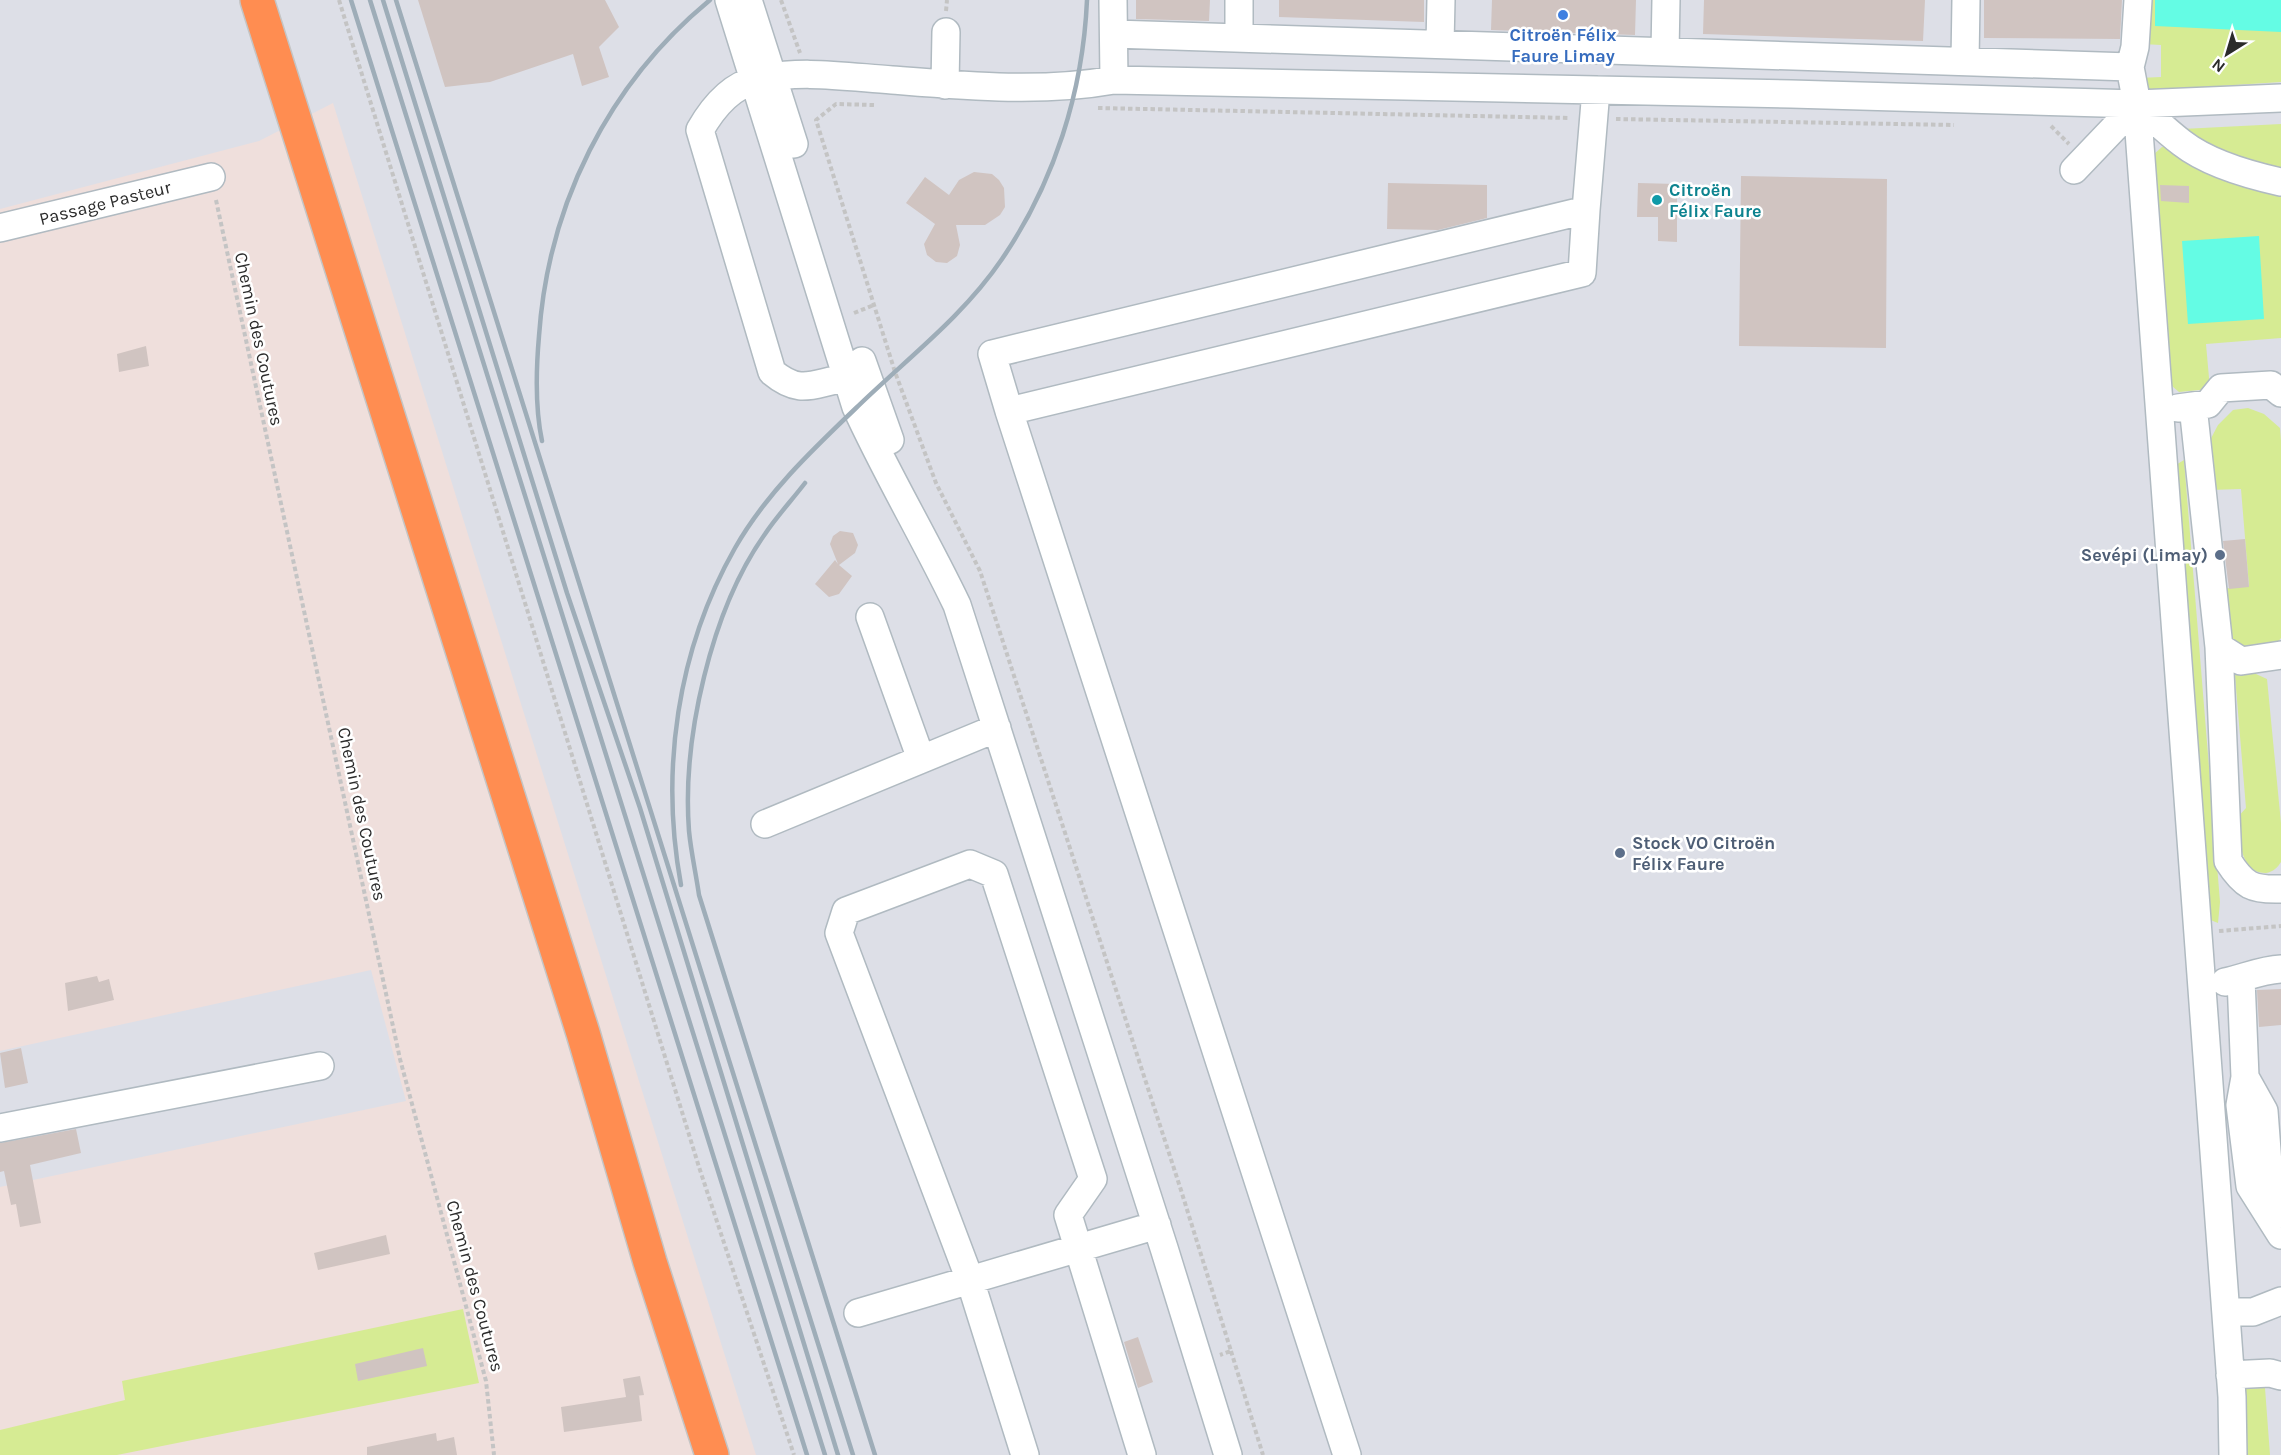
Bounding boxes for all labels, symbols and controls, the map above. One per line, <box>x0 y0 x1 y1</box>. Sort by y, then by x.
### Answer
marker: Citroën Félix Faure Limay <box>1556 8 1570 22</box>
place label: Citroën Félix Faure Limay <box>1509 24 1617 67</box>
north arrow <box>2197 24 2257 84</box>
text: N <box>2208 55 2229 77</box>
street label: Passage Pasteur <box>37 176 174 230</box>
place label: Citroën Félix Faure <box>1669 179 1762 222</box>
marker: Citroën Félix Faure <box>1650 193 1664 207</box>
street label: Chemin des Coutures <box>230 250 288 428</box>
place label: Sevépi (Limay) <box>2081 544 2208 566</box>
marker: Sevépi (Limay) <box>2213 548 2227 562</box>
street label: Chemin des Coutures <box>333 725 391 903</box>
place label: Stock VO Citroën Félix Faure <box>1632 832 1775 875</box>
marker: Stock VO Citroën Félix Faure <box>1613 846 1627 860</box>
street label: Chemin des Coutures <box>441 1198 509 1374</box>

